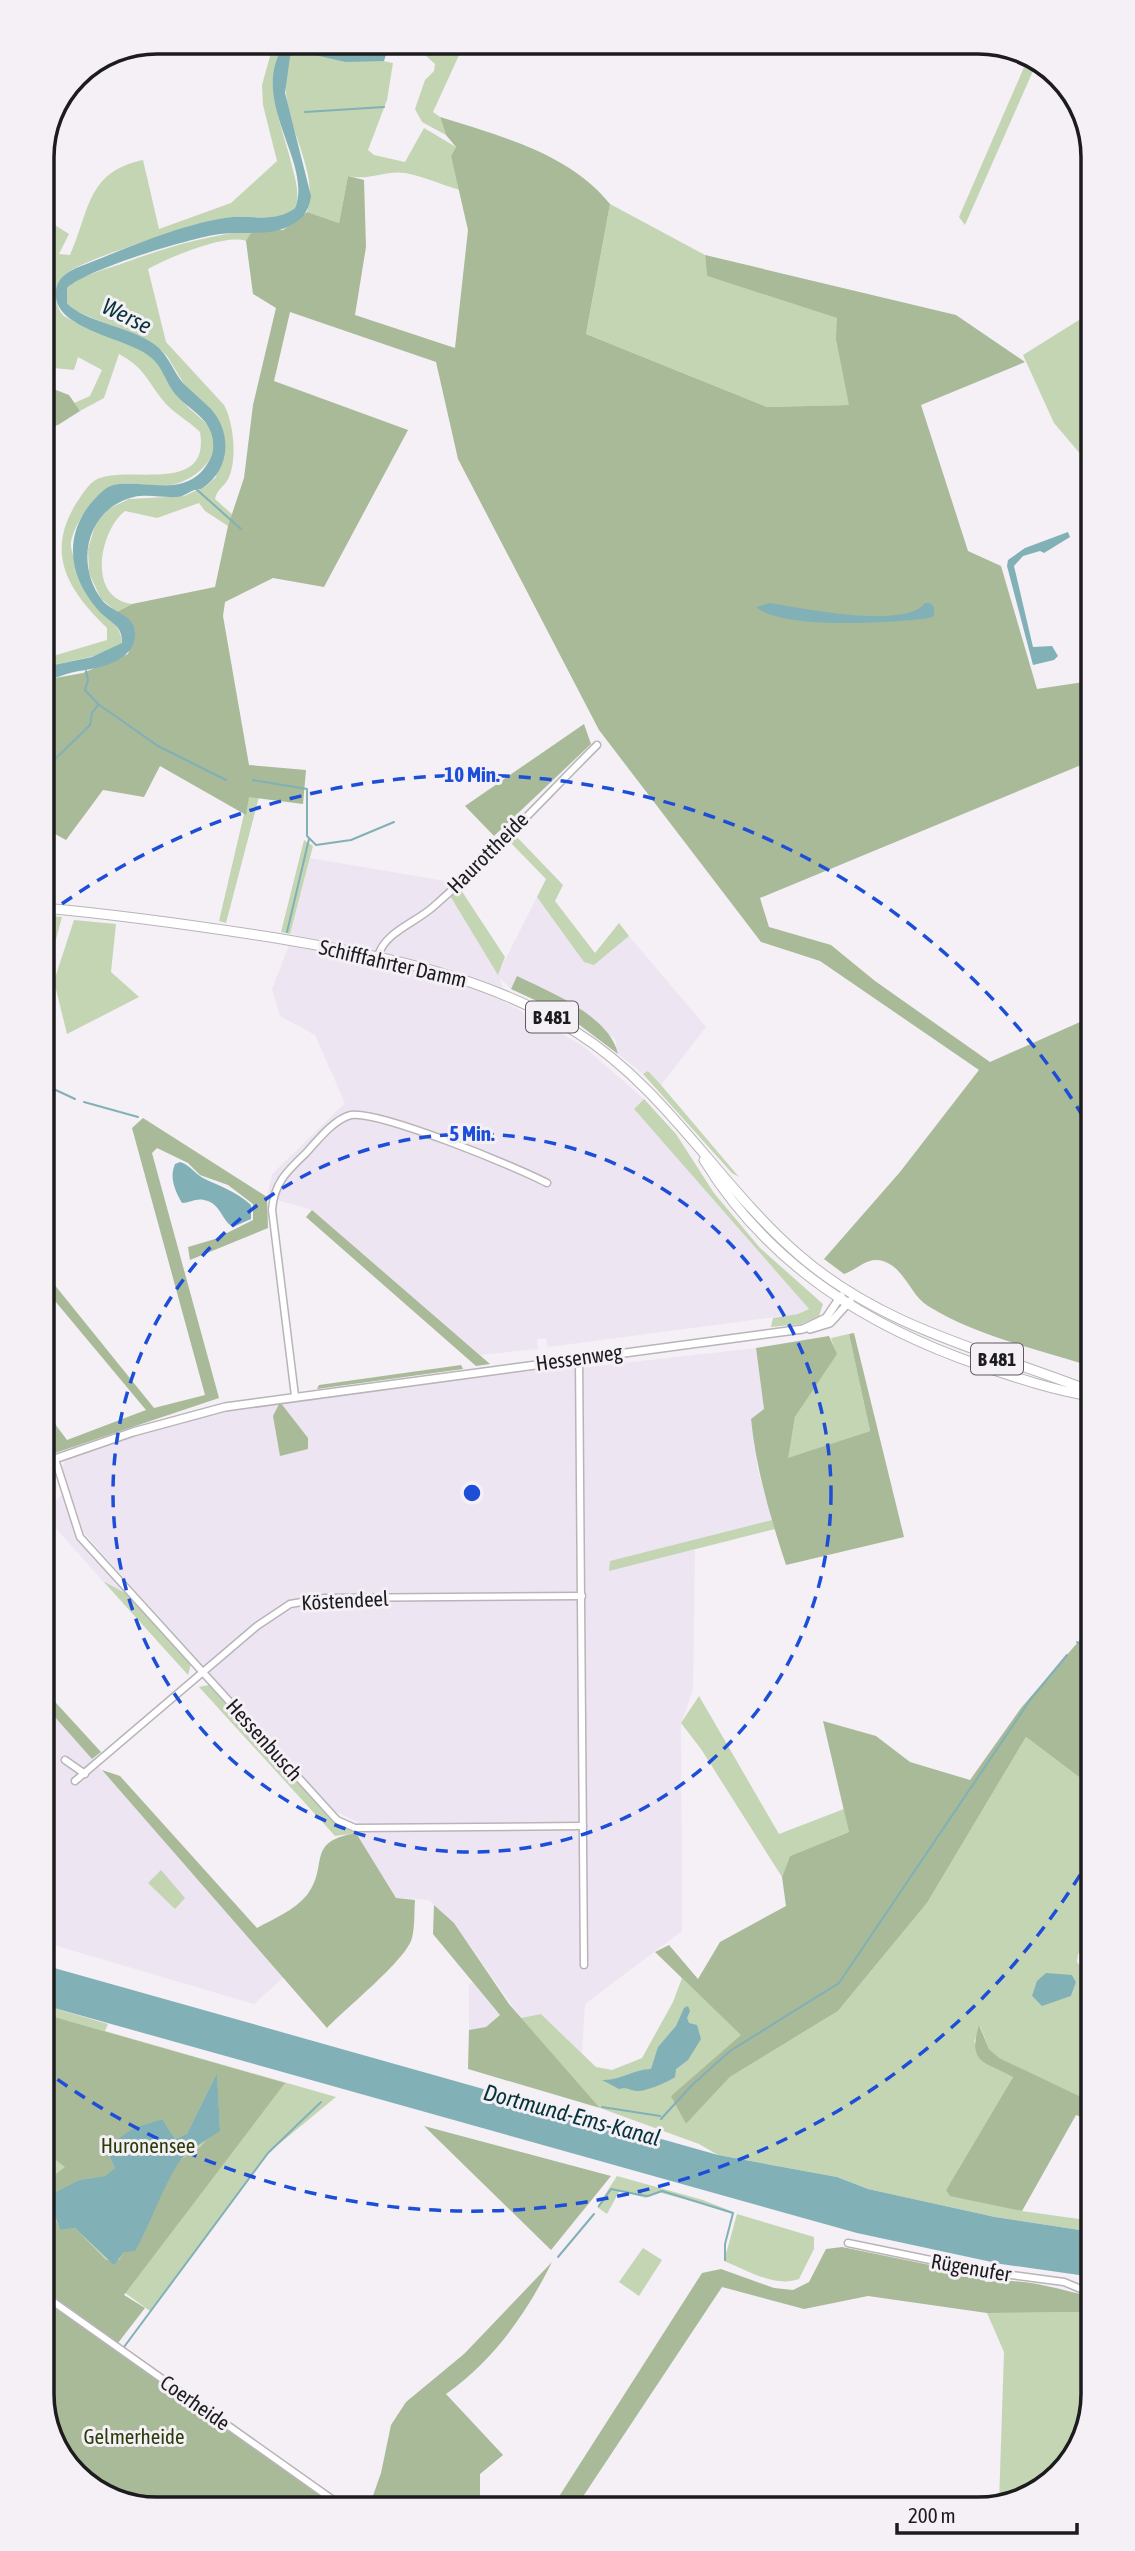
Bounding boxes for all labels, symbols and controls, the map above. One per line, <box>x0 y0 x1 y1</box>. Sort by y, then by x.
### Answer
water label: Werse <box>98 293 156 339</box>
text: 10 Min. <box>444 762 500 786</box>
street label: Haurottheide <box>442 807 533 898</box>
street label: Schifffahrter Damm <box>317 934 469 992</box>
road number: B 481 <box>526 1001 578 1032</box>
text: 5 Min. <box>449 1121 495 1145</box>
street label: Hessenweg <box>534 1339 624 1375</box>
road number: B 481 <box>971 1344 1023 1374</box>
centre of rings <box>460 1481 484 1505</box>
street label: Köstendeel <box>301 1586 390 1614</box>
street label: Hessenbusch <box>222 1693 308 1785</box>
water label: Dortmund-Ems-Kanal <box>481 2079 663 2151</box>
park label: Huronensee <box>101 2133 195 2157</box>
street label: Rügenufer <box>929 2248 1014 2286</box>
street label: Coerheide <box>156 2370 235 2435</box>
park label: Gelmerheide <box>83 2424 185 2448</box>
scale bar <box>897 2492 1077 2536</box>
text: 200 m <box>908 2503 956 2527</box>

